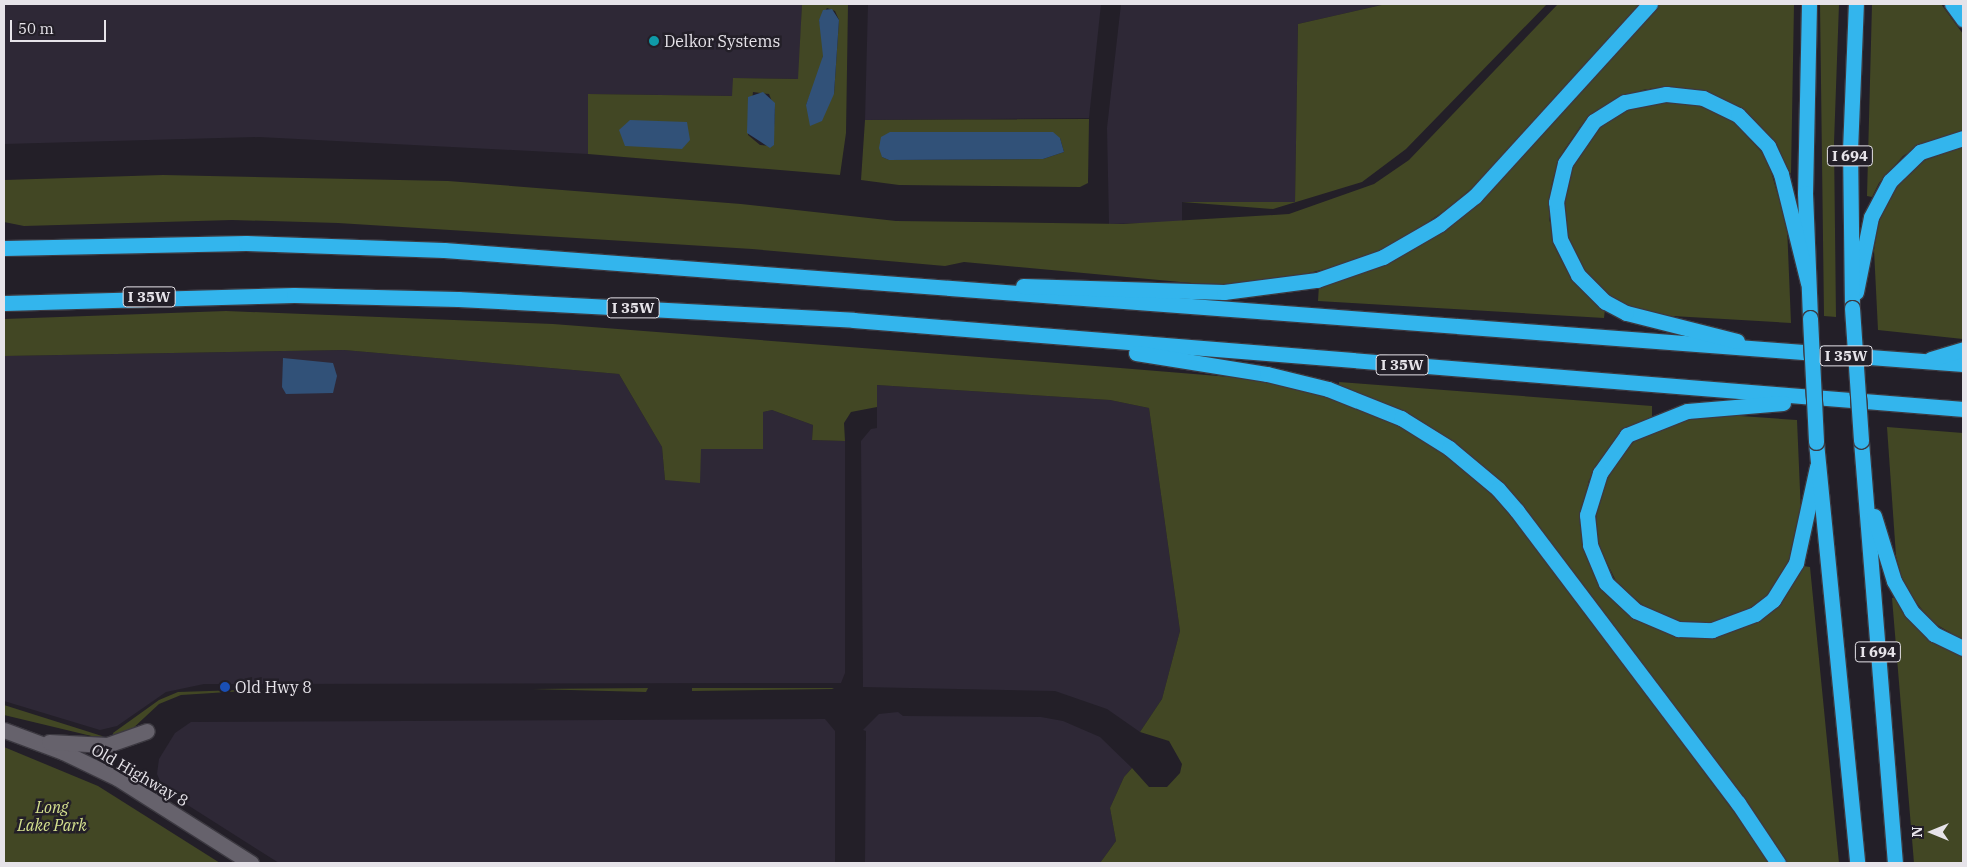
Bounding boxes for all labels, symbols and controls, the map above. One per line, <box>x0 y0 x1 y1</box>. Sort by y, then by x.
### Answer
scale bar <box>12 10 109 42</box>
text: 50 m <box>18 19 54 38</box>
place label: Delkor Systems <box>664 31 780 51</box>
marker: Delkor Systems <box>648 35 660 47</box>
road number: I 694 <box>1826 144 1874 168</box>
road number: I 35W <box>122 284 176 310</box>
road number: I 35W <box>606 296 660 320</box>
road number: I 35W <box>1818 344 1874 368</box>
road number: I 35W <box>1374 352 1430 378</box>
road number: I 694 <box>1854 640 1902 664</box>
place label: Old Hwy 8 <box>235 677 312 697</box>
marker: Old Hwy 8 <box>219 681 231 693</box>
street label: Old Highway 8 <box>88 740 192 810</box>
park label: Long Lake Park <box>17 797 87 835</box>
north arrow <box>1907 807 1957 857</box>
text: N <box>1908 826 1926 838</box>

